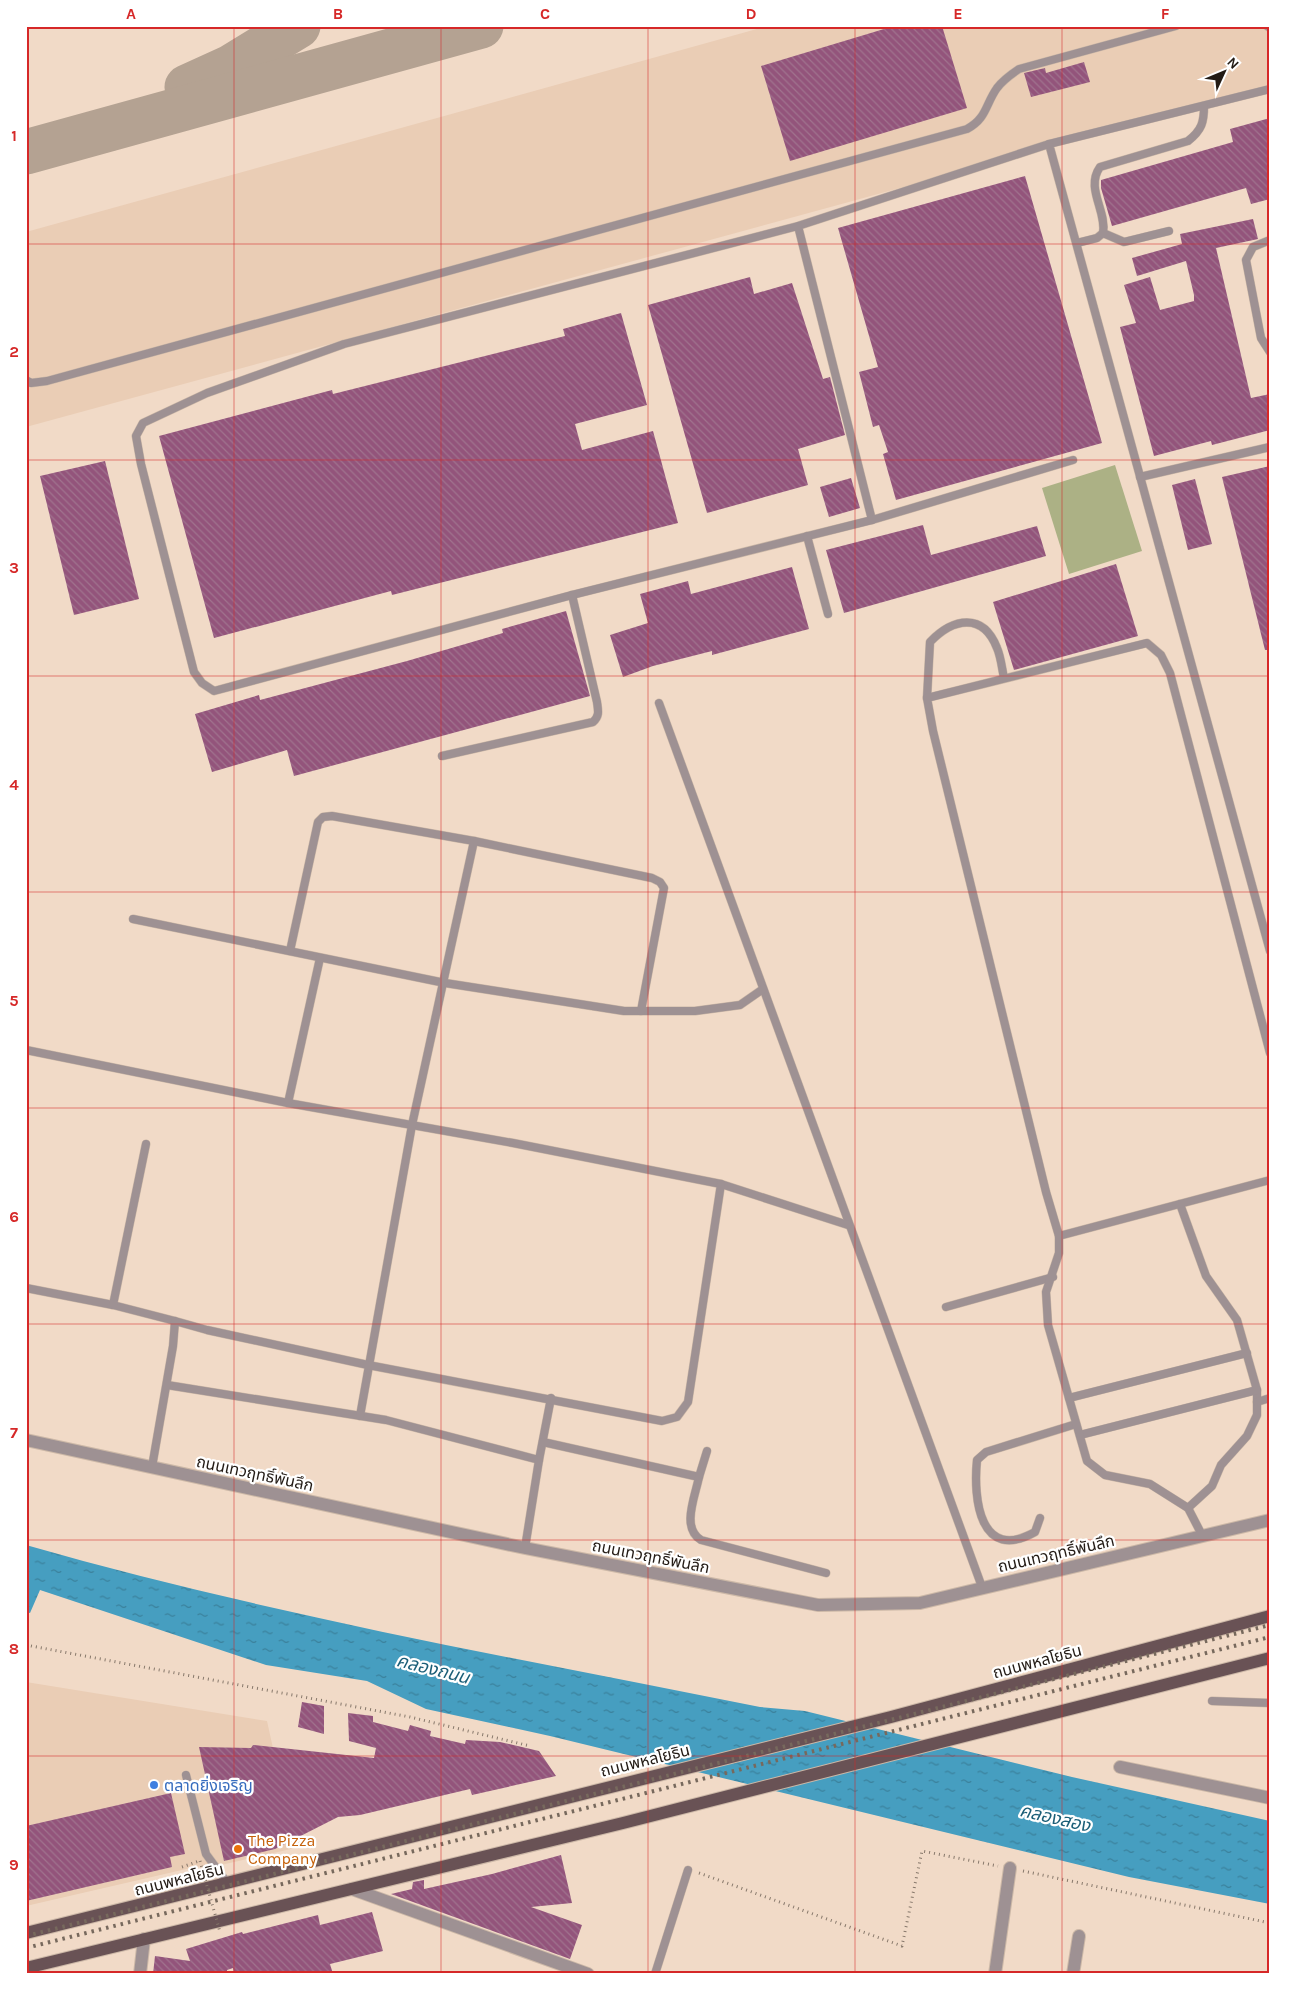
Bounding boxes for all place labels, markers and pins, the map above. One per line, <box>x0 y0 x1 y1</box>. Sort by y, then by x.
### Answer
place label: ตลาดยิ่งเจริญ <box>164 1775 253 1795</box>
marker: ตลาดยิ่งเจริญ <box>148 1779 160 1791</box>
place label: The Pizza Company <box>248 1831 317 1868</box>
marker: The Pizza Company <box>232 1843 244 1855</box>

